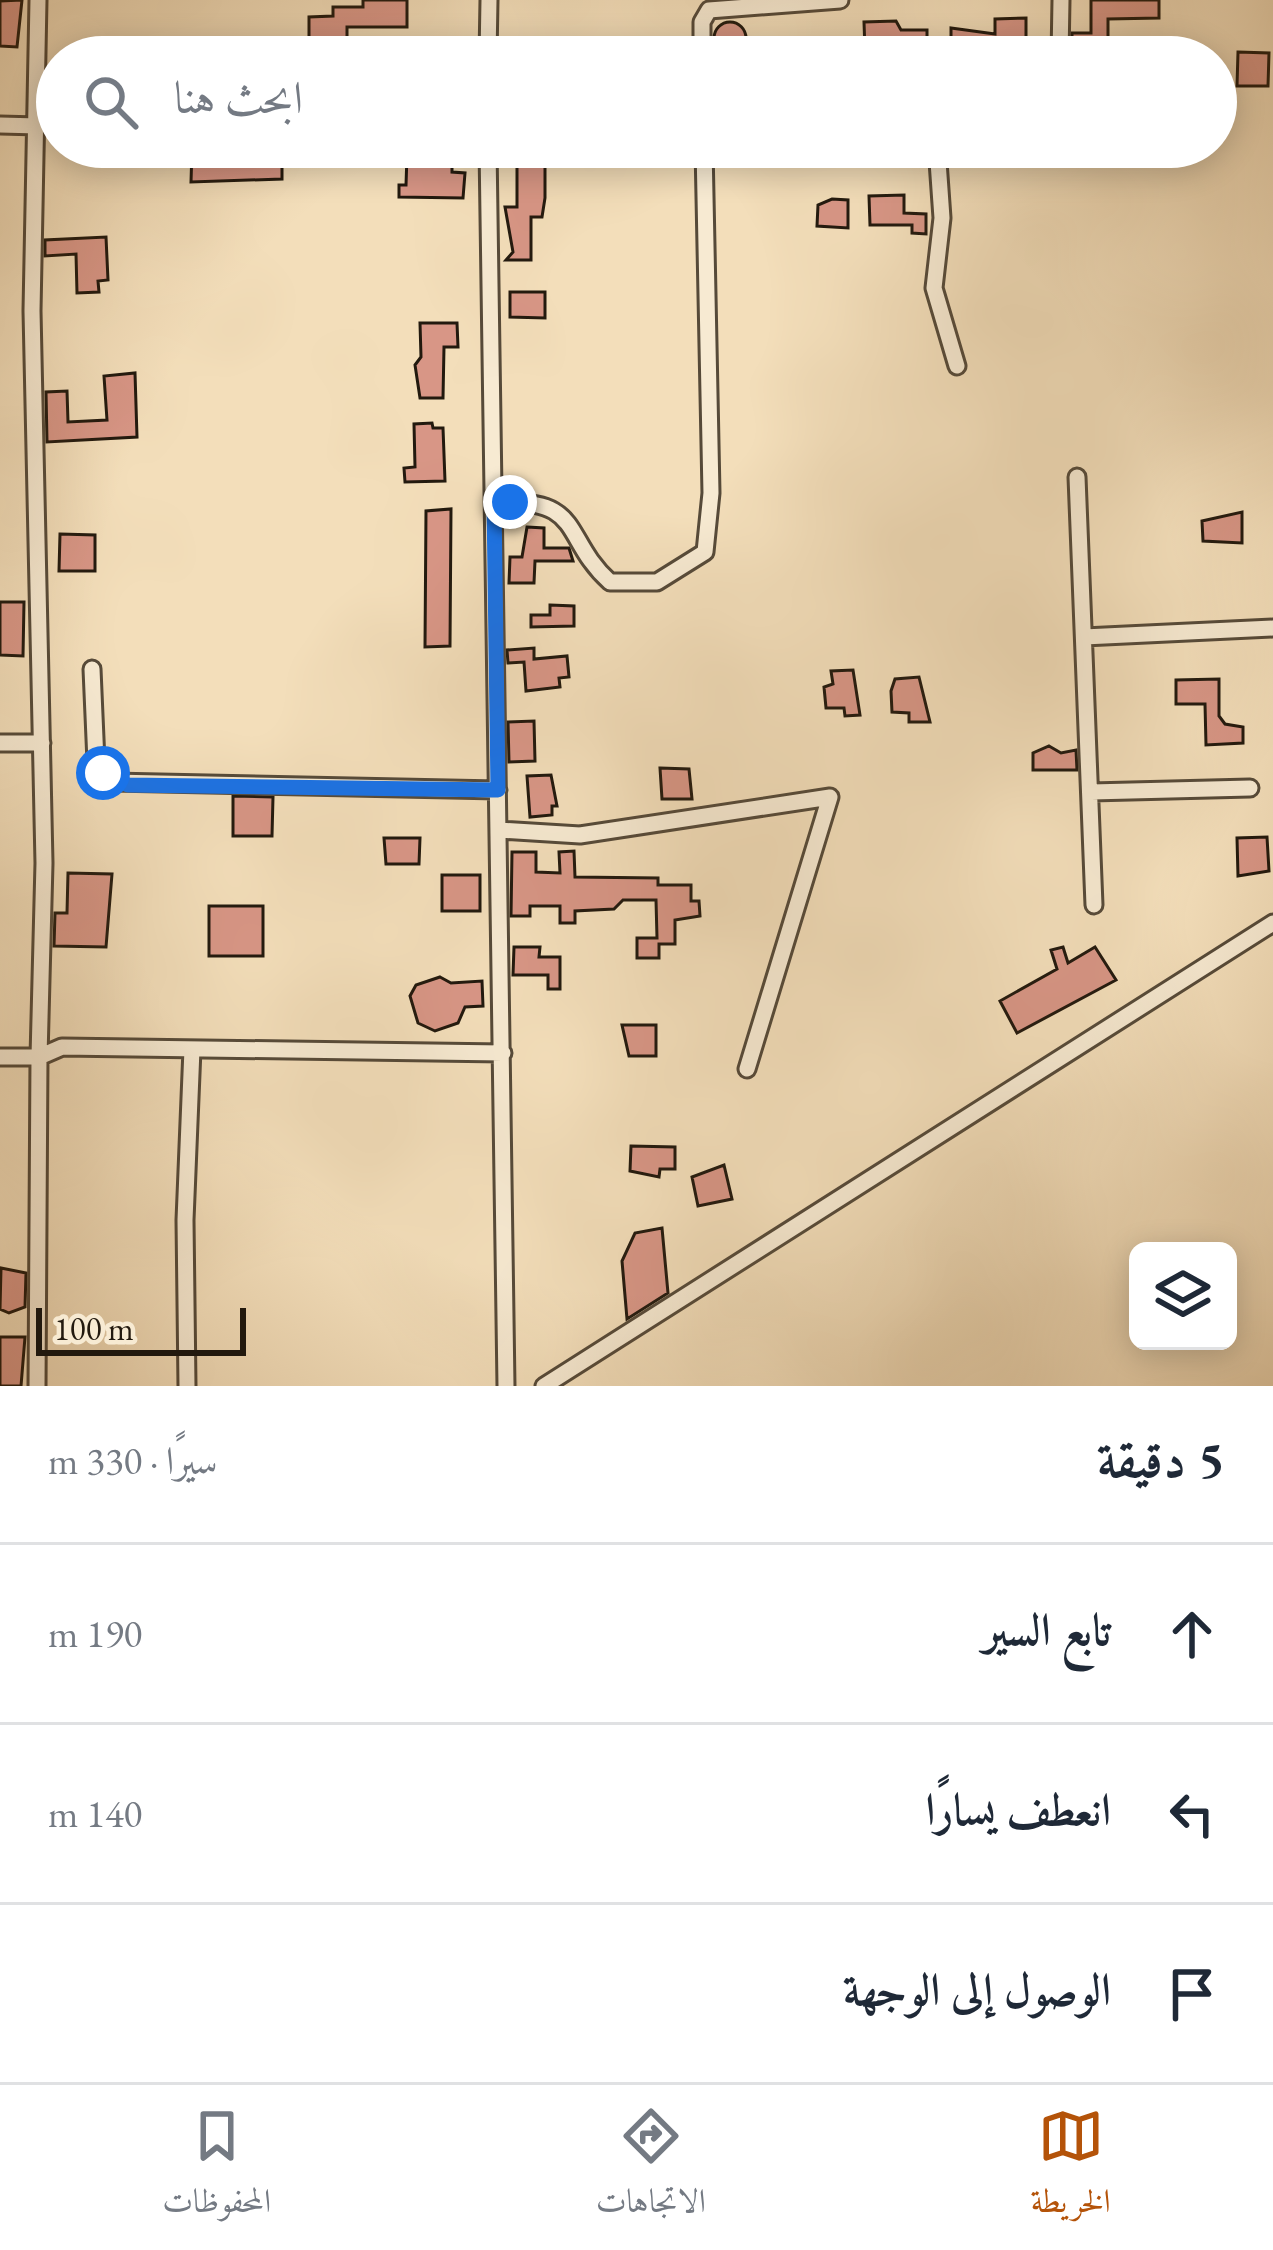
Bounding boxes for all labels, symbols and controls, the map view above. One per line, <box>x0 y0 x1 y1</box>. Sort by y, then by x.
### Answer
search box <box>36 36 1237 168</box>
text: ابحث هنا <box>174 68 303 126</box>
icon: search <box>78 69 144 135</box>
route end <box>483 475 537 529</box>
route start <box>76 746 130 800</box>
map controls <box>1129 1242 1237 1350</box>
button: layers <box>1129 1242 1237 1350</box>
scale bar <box>36 1302 246 1355</box>
text: 100 m <box>54 1307 134 1350</box>
text: 5 دقيقة <box>1097 1426 1225 1492</box>
text: سيرًا · 330 m <box>48 1435 218 1486</box>
text: تابع السير <box>983 1600 1111 1658</box>
icon: ahead <box>1159 1601 1225 1667</box>
text: 190 m <box>48 1608 142 1659</box>
text: انعطف يسارًا <box>926 1780 1111 1838</box>
icon: left <box>1159 1781 1225 1847</box>
text: 140 m <box>48 1788 142 1839</box>
text: الوصول إلى الوجهة <box>843 1960 1111 2018</box>
icon: arrive <box>1159 1961 1225 2027</box>
tab: المحفوظات <box>162 2103 271 2233</box>
tab: الاتجاهات <box>596 2103 706 2233</box>
tab: الخريطة <box>1030 2103 1111 2233</box>

